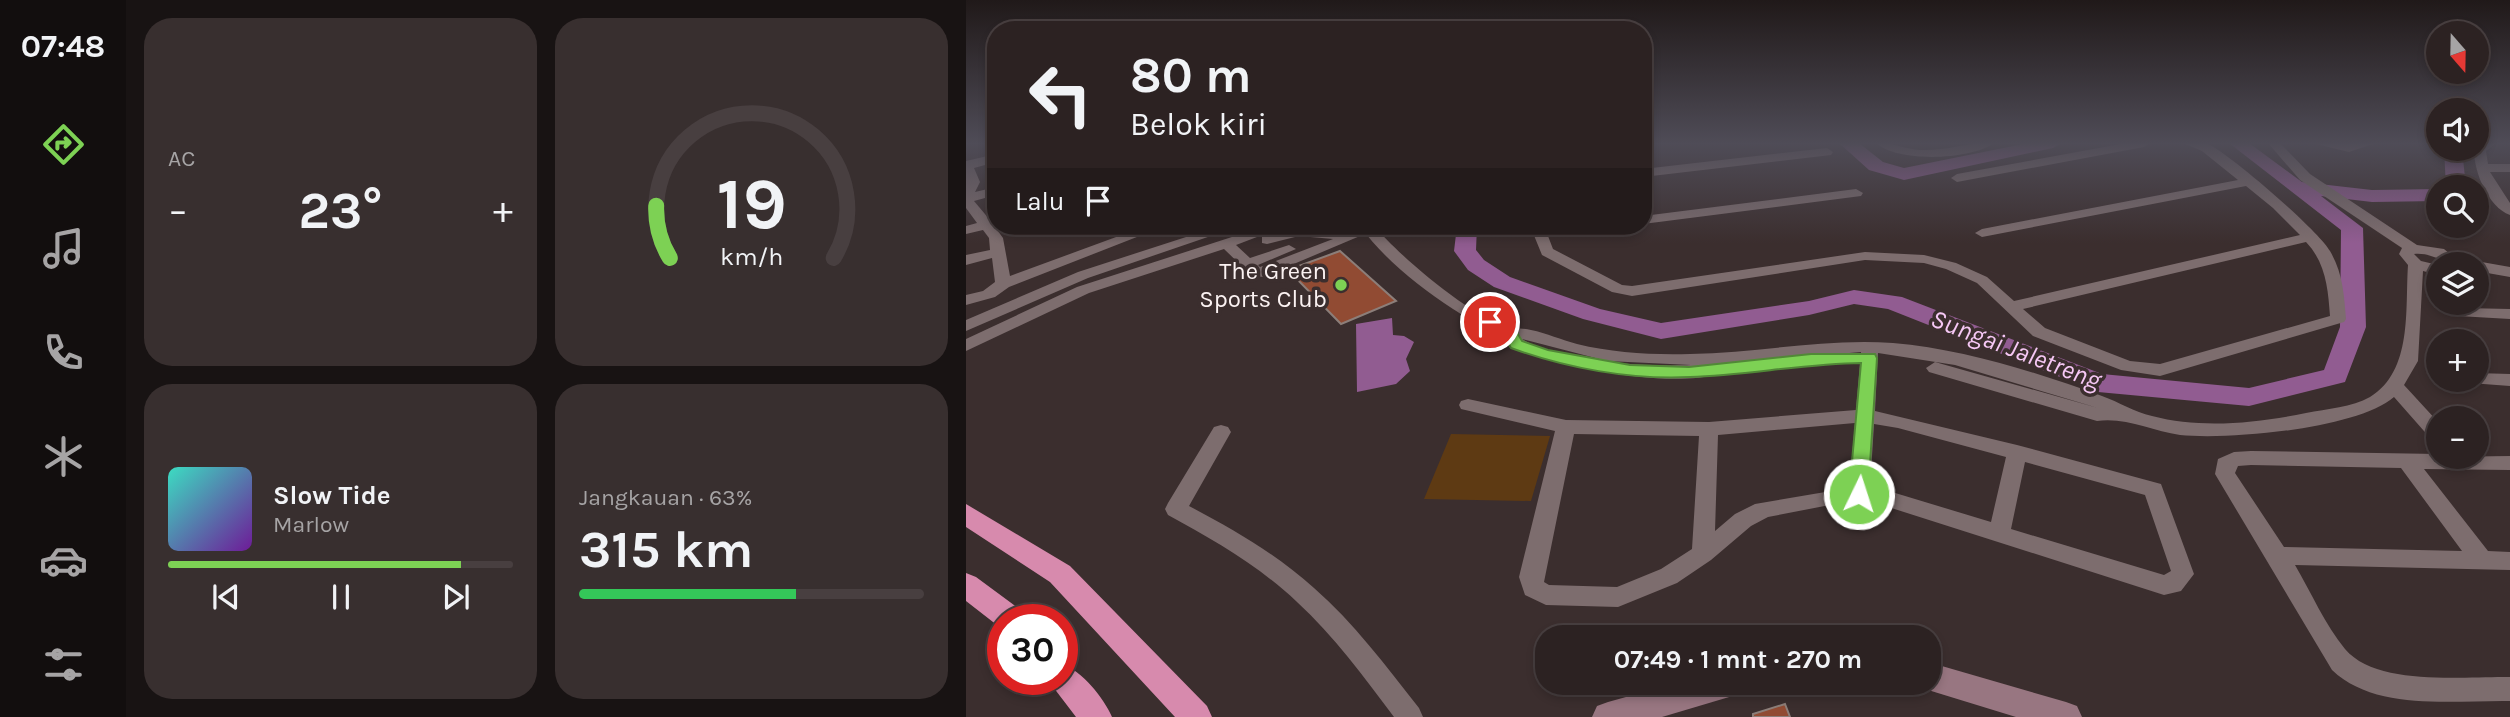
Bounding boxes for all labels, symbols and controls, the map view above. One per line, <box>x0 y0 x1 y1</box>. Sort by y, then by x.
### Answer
north arrow <box>2426 21 2488 84</box>
map controls <box>2426 21 2489 469</box>
text: 07:48 <box>21 28 105 65</box>
text: 80 m <box>1130 47 1252 104</box>
icon: left <box>1015 49 1106 140</box>
button: sound <box>2426 98 2489 161</box>
text: Belok kiri <box>1130 106 1267 143</box>
icon: directions <box>39 120 88 169</box>
text: AC <box>168 145 195 172</box>
text: 19 <box>716 161 787 246</box>
button: search <box>2426 175 2489 238</box>
text: 23° <box>298 180 383 241</box>
icon: arrive <box>1079 182 1117 220</box>
text: Lalu <box>1015 186 1065 217</box>
text: − <box>168 188 188 233</box>
text: + <box>493 188 513 233</box>
icon: music <box>39 224 88 273</box>
text: km/h <box>720 242 783 271</box>
button: layers <box>2426 252 2489 315</box>
place label: The Green Sports Club <box>1199 257 1327 313</box>
marker: The Green Sports Club <box>1333 277 1349 293</box>
pin <box>1460 292 1520 352</box>
icon: arrive <box>1471 303 1509 341</box>
water label: Sungai Jaletreng <box>1926 303 2107 397</box>
icon: phone <box>39 328 88 377</box>
button: + <box>2426 329 2489 392</box>
button: − <box>2426 406 2489 469</box>
icon: climate <box>39 432 88 481</box>
position arrow <box>1822 457 1896 531</box>
text: Slow Tide <box>273 480 391 511</box>
text: Jangkauan · 63% <box>579 484 752 511</box>
text: Marlow <box>273 511 349 538</box>
text: 315 km <box>579 519 753 580</box>
icon: car <box>39 536 88 585</box>
icon: previous <box>207 578 245 616</box>
icon: pause <box>322 578 360 616</box>
icon: next <box>437 578 475 616</box>
speed limit sign: 30 <box>987 604 1078 695</box>
icon: filters <box>39 640 88 689</box>
text: 07:49 · 1 mnt · 270 m <box>1614 644 1862 675</box>

